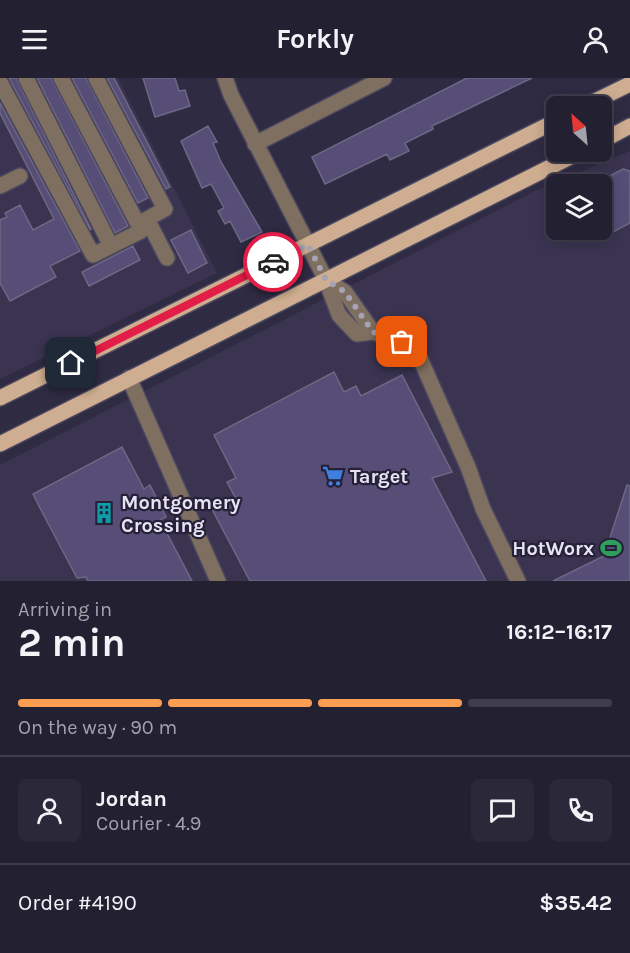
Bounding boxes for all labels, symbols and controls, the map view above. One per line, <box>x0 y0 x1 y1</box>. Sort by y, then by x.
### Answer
icon: menu <box>18 23 51 56</box>
text: Forkly <box>276 23 354 55</box>
icon: person <box>579 23 612 56</box>
north arrow <box>546 96 612 162</box>
map controls <box>546 96 612 240</box>
button: layers <box>546 174 612 240</box>
courier <box>243 232 303 292</box>
icon: car <box>257 246 290 279</box>
pin <box>376 316 427 367</box>
icon: bag <box>385 325 418 358</box>
pin <box>45 337 96 388</box>
icon: home <box>54 346 87 379</box>
supermarket icon: Target <box>321 464 345 488</box>
place label: Target <box>350 465 408 488</box>
place label: Montgomery Crossing <box>121 491 241 537</box>
building icon: Montgomery Crossing <box>92 501 116 525</box>
sports icon: HotWorx <box>599 536 623 560</box>
place label: HotWorx <box>512 537 594 560</box>
text: Arriving in <box>18 598 112 621</box>
text: 16:12–16:17 <box>506 619 612 645</box>
text: 2 min <box>18 620 126 666</box>
text: On the way · 90 m <box>18 716 177 739</box>
button: person <box>18 779 81 842</box>
button: chat <box>471 779 534 842</box>
button: phone <box>549 779 612 842</box>
text: Jordan <box>96 786 167 812</box>
text: Courier · 4.9 <box>96 812 201 835</box>
text: Order #4190 <box>18 890 137 916</box>
text: $35.42 <box>539 890 612 916</box>

